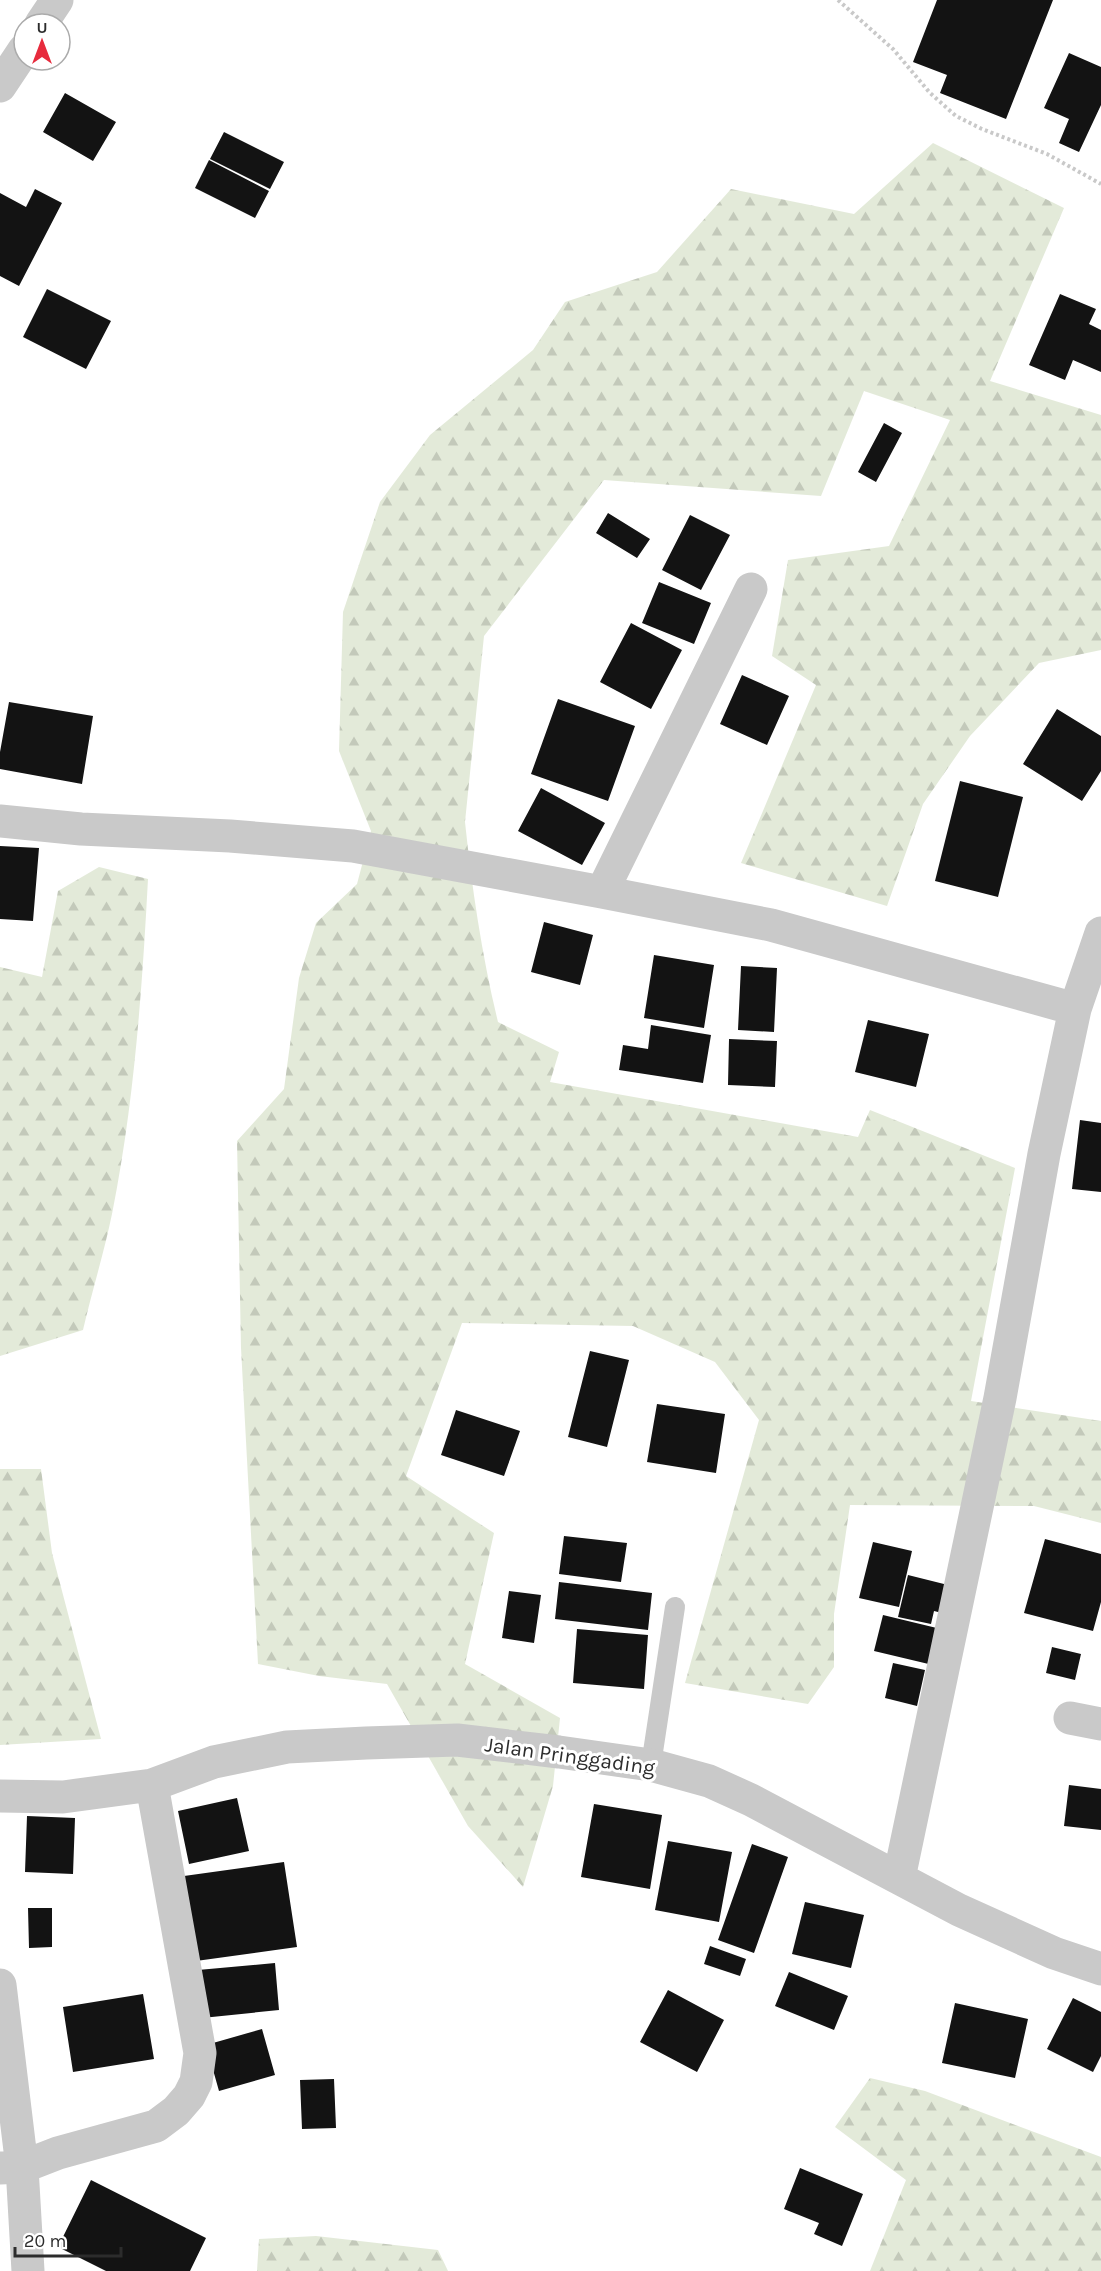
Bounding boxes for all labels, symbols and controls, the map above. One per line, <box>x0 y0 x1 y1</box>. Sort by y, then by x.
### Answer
north arrow <box>12 12 72 72</box>
text: U <box>36 18 48 37</box>
street label: Jalan Pringgading <box>483 1732 657 1780</box>
scale bar <box>15 2220 122 2258</box>
text: 20 m <box>24 2230 66 2252</box>

